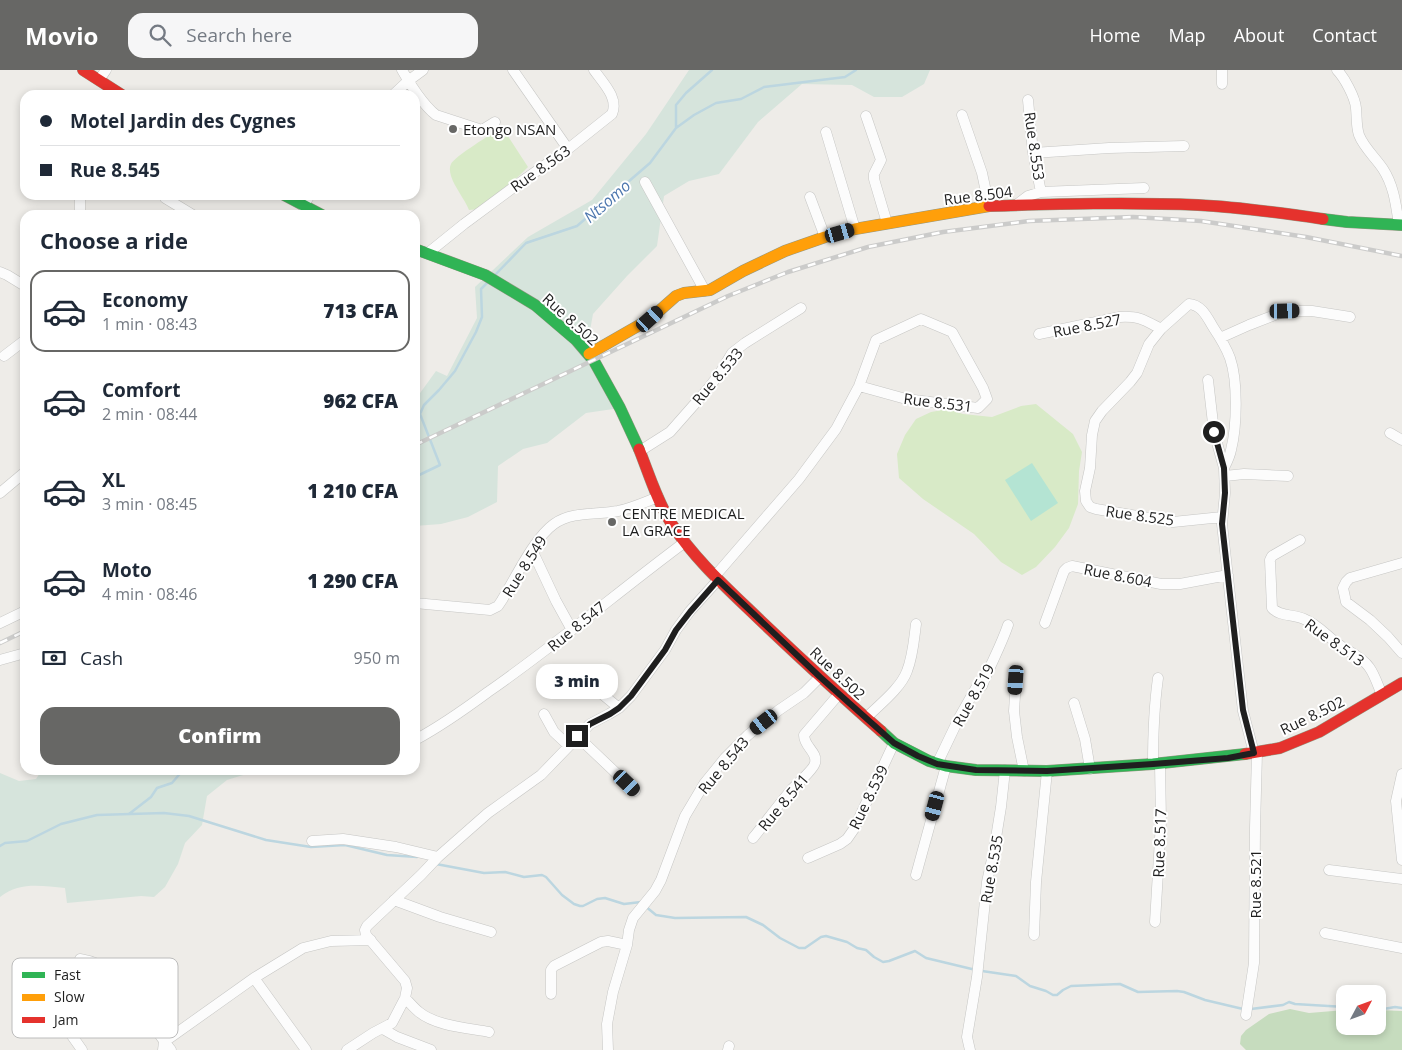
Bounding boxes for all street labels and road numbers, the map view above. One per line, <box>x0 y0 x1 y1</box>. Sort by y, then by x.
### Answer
street label: Rue 8.553 <box>1020 110 1050 182</box>
street label: Rue 8.563 <box>506 140 574 196</box>
street label: Rue 8.504 <box>943 181 1014 209</box>
street label: Rue 8.502 <box>539 288 603 350</box>
street label: Rue 8.527 <box>1051 309 1123 341</box>
street label: Rue 8.533 <box>687 343 747 409</box>
street label: Rue 8.531 <box>903 388 973 416</box>
street label: Rue 8.525 <box>1104 500 1176 530</box>
street label: Rue 8.549 <box>497 531 551 601</box>
street label: Rue 8.604 <box>1082 559 1154 591</box>
street label: Rue 8.547 <box>543 597 609 655</box>
street label: Rue 8.513 <box>1301 614 1369 670</box>
street label: Rue 8.502 <box>806 642 870 704</box>
street label: Rue 8.519 <box>948 660 998 730</box>
street label: Rue 8.502 <box>1277 691 1347 739</box>
street label: Rue 8.543 <box>693 732 753 798</box>
street label: Rue 8.539 <box>844 762 892 832</box>
street label: Rue 8.541 <box>753 769 813 835</box>
street label: Rue 8.517 <box>1148 808 1170 878</box>
street label: Rue 8.535 <box>975 833 1007 905</box>
street label: Rue 8.521 <box>1245 849 1265 919</box>

